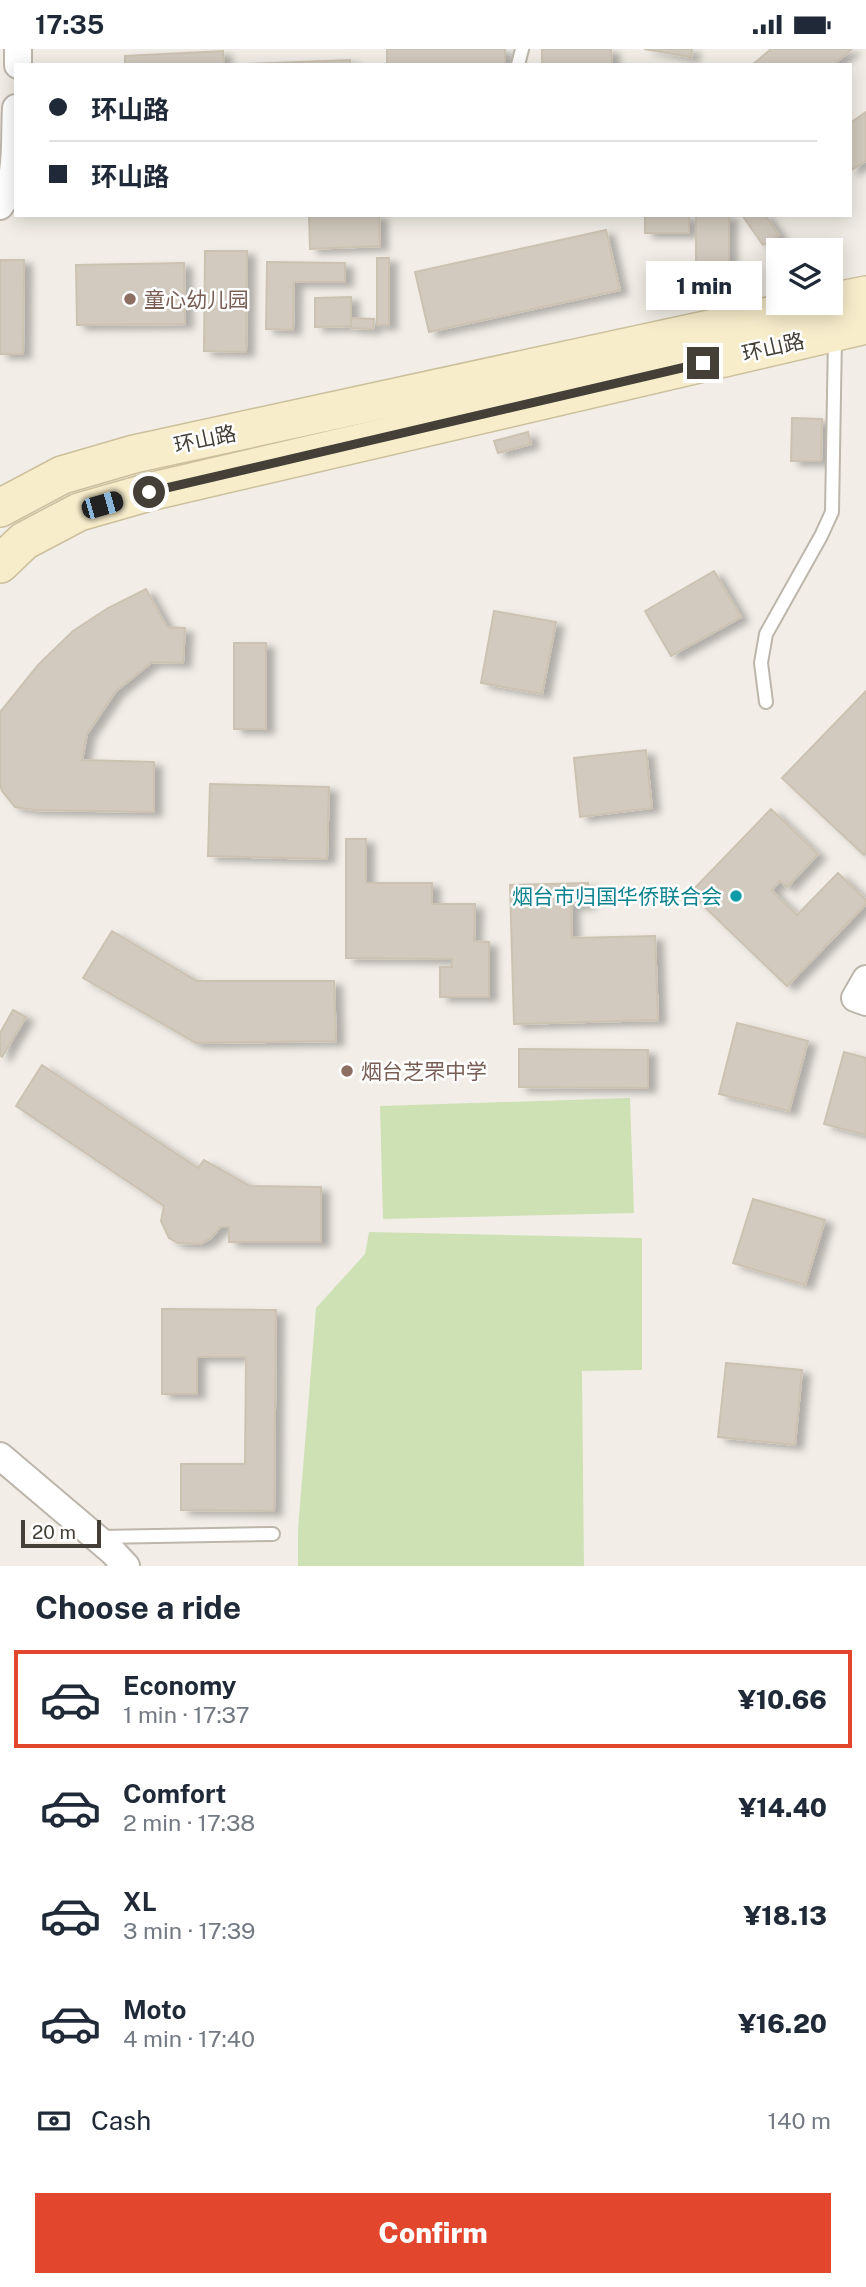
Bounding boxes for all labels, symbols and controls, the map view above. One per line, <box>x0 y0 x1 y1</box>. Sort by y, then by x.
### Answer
text: 17:35 <box>35 9 104 40</box>
text: 环山路 <box>91 94 169 125</box>
text: 环山路 <box>91 161 169 192</box>
map controls <box>766 238 843 315</box>
button: layers <box>766 238 843 315</box>
callout: 1 min <box>645 261 761 311</box>
text: 1 min <box>676 272 732 299</box>
place label: 童心幼儿园 <box>144 287 249 312</box>
marker: 童心幼儿园 <box>122 291 138 307</box>
street label: 环山路 <box>739 328 807 366</box>
route end <box>687 347 719 379</box>
street label: 环山路 <box>172 420 238 458</box>
route start <box>133 476 165 508</box>
car <box>79 489 126 521</box>
place label: 烟台市归国华侨联合会 <box>512 884 722 909</box>
marker: 烟台市归国华侨联合会 <box>728 888 744 904</box>
place label: 烟台芝罘中学 <box>361 1059 487 1084</box>
marker: 烟台芝罘中学 <box>339 1063 355 1079</box>
scale bar <box>21 1517 102 1549</box>
text: 20 m <box>32 1521 76 1543</box>
text: Choose a ride <box>35 1589 241 1626</box>
icon: car <box>39 1668 102 1731</box>
text: Economy <box>123 1670 236 1701</box>
text: ¥10.66 <box>738 1684 827 1715</box>
text: 1 min · 17:37 <box>123 1701 250 1728</box>
icon: car <box>39 1776 102 1839</box>
text: Comfort <box>123 1778 226 1809</box>
text: ¥14.40 <box>738 1792 827 1823</box>
text: 2 min · 17:38 <box>123 1809 255 1836</box>
icon: car <box>39 1884 102 1947</box>
text: XL <box>123 1886 157 1917</box>
text: ¥18.13 <box>744 1900 827 1931</box>
text: 3 min · 17:39 <box>123 1917 255 1944</box>
icon: car <box>39 1992 102 2055</box>
text: Moto <box>123 1994 186 2025</box>
text: ¥16.20 <box>738 2008 827 2039</box>
text: 4 min · 17:40 <box>123 2025 255 2052</box>
icon: cash <box>35 2102 73 2140</box>
text: Cash <box>91 2105 151 2136</box>
text: 140 m <box>768 2107 831 2134</box>
button: Confirm <box>35 2193 831 2273</box>

